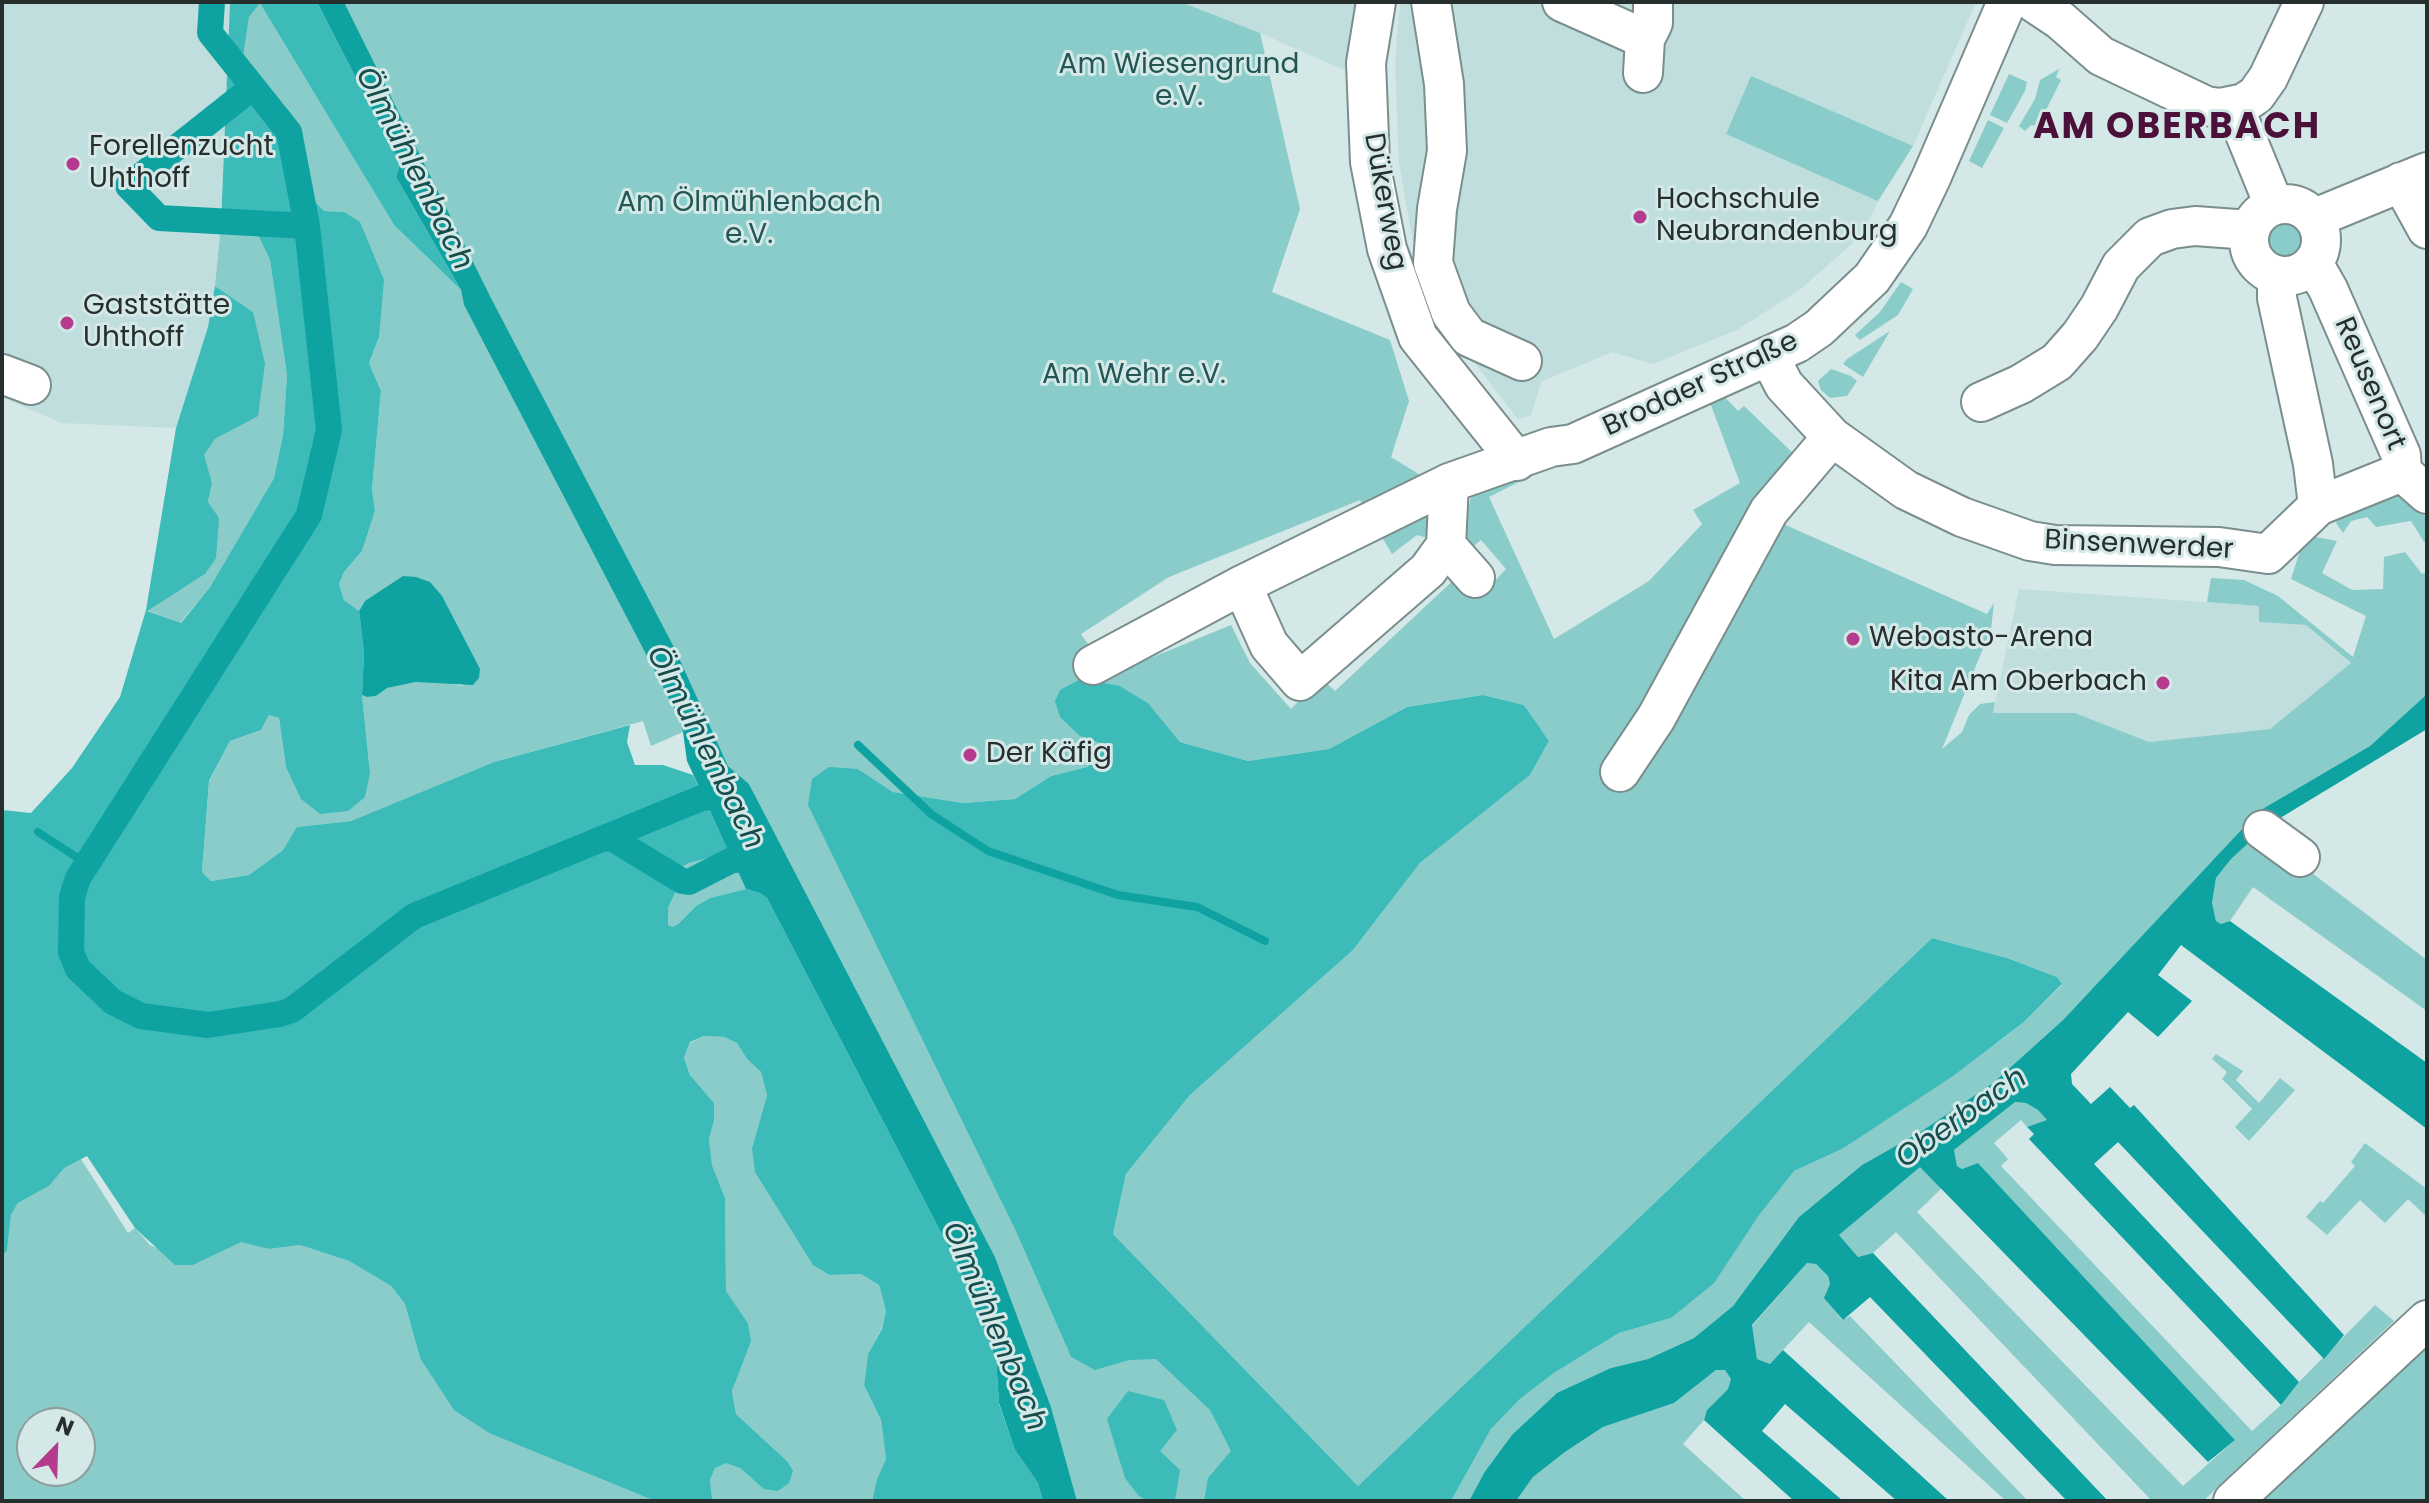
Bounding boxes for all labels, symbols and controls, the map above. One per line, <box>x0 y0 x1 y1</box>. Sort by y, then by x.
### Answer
park label: Am Wiesengrund e.V. <box>1059 49 1299 115</box>
water label: Ölmühlenbach <box>346 61 480 277</box>
district label: AM OBERBACH <box>2033 107 2321 151</box>
place label: Forellenzucht Uhthoff <box>89 131 274 197</box>
street label: Dükerweg <box>1355 131 1413 273</box>
marker: Forellenzucht Uhthoff <box>64 155 82 173</box>
place label: Hochschule Neubrandenburg <box>1656 184 1898 250</box>
park label: Am Ölmühlenbach e.V. <box>617 187 881 253</box>
marker: Hochschule Neubrandenburg <box>1631 208 1649 226</box>
place label: Gaststätte Uhthoff <box>83 290 230 356</box>
street label: Reusenort <box>2326 313 2412 455</box>
marker: Gaststätte Uhthoff <box>58 314 76 332</box>
street label: Brodaer Straße <box>1598 325 1804 445</box>
park label: Am Wehr e.V. <box>1042 359 1226 393</box>
street label: Binsenwerder <box>2044 524 2234 568</box>
place label: Webasto-Arena <box>1869 622 2093 656</box>
marker: Webasto-Arena <box>1844 630 1862 648</box>
water label: Ölmühlenbach <box>637 640 771 856</box>
place label: Kita Am Oberbach <box>1890 666 2147 700</box>
marker: Kita Am Oberbach <box>2154 674 2172 692</box>
place label: Der Käfig <box>986 738 1112 772</box>
marker: Der Käfig <box>961 746 979 764</box>
water label: Oberbach <box>1890 1061 2034 1177</box>
water label: Ölmühlenbach <box>933 1217 1053 1437</box>
north arrow <box>16 1407 96 1487</box>
text: N <box>51 1409 78 1444</box>

